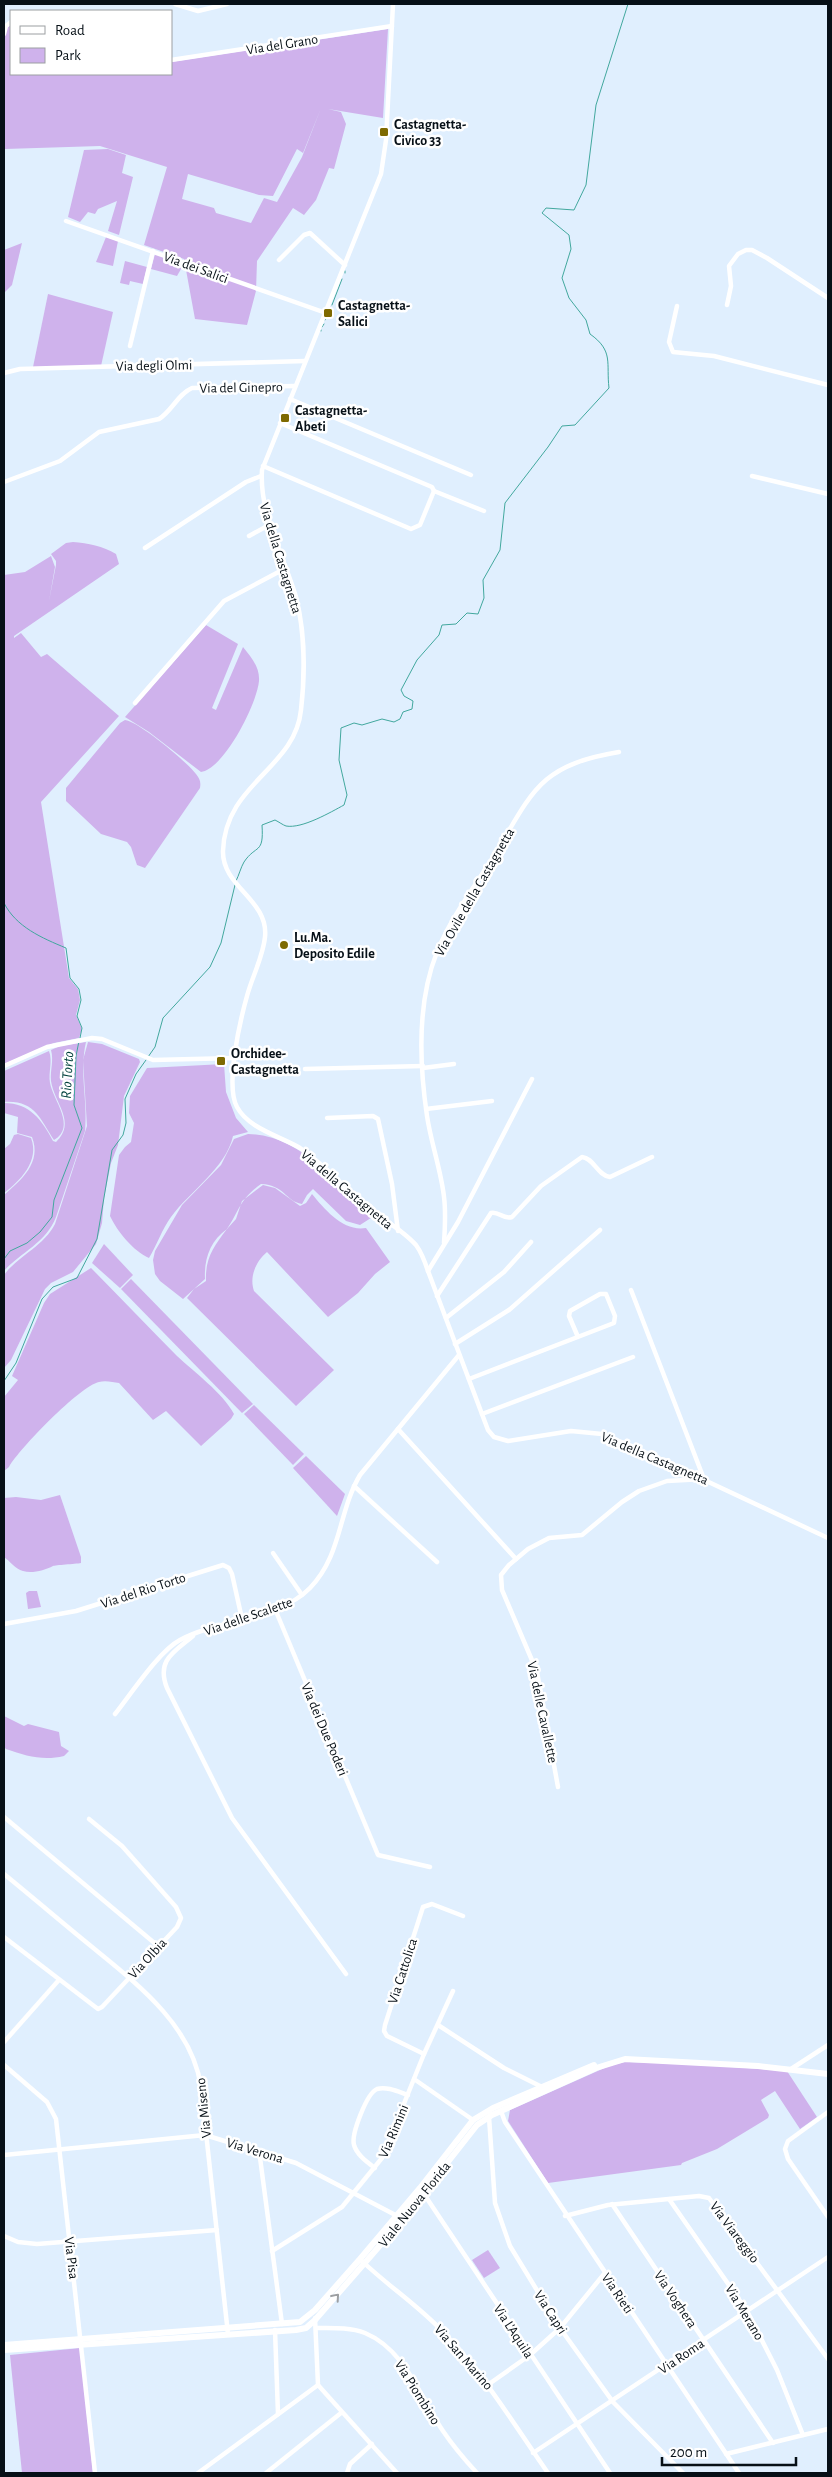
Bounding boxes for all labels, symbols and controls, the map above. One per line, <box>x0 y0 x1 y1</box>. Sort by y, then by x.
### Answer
legend <box>10 10 172 75</box>
text: Road <box>55 23 85 38</box>
street label: Via del Grano <box>245 32 319 58</box>
text: Park <box>55 48 81 63</box>
place label: Castagnetta- Civico 33 <box>394 118 466 148</box>
marker: Castagnetta- Civico 33 <box>378 126 390 138</box>
street label: Via dei Salici <box>161 250 230 286</box>
place label: Castagnetta- Salici <box>338 299 410 329</box>
marker: Castagnetta- Salici <box>322 307 334 319</box>
street label: Via degli Olmi <box>116 358 192 374</box>
street label: Via del Ginepro <box>199 380 283 396</box>
place label: Castagnetta- Abeti <box>295 404 367 434</box>
marker: Castagnetta- Abeti <box>279 412 291 424</box>
street label: Via della Castagnetta <box>257 501 304 616</box>
street label: Via Ovile della Castagnetta <box>432 825 518 959</box>
place label: Lu.Ma. Deposito Edile <box>294 931 375 961</box>
marker: Lu.Ma. Deposito Edile <box>278 939 290 951</box>
place label: Orchidee- Castagnetta <box>231 1047 299 1077</box>
water label: Rio Torto <box>59 1051 76 1099</box>
marker: Orchidee- Castagnetta <box>215 1055 227 1067</box>
street label: Via della Castagnetta <box>298 1147 395 1232</box>
street label: Via della Castagnetta <box>599 1430 711 1488</box>
street label: Via del Rio Torto <box>99 1571 188 1611</box>
street label: Via delle Scalette <box>202 1595 294 1639</box>
street label: Via delle Cavallette <box>524 1660 560 1764</box>
street label: Via dei Due Poderi <box>298 1681 350 1778</box>
street label: Via Olbia <box>126 1935 170 1982</box>
street label: Via Cattolica <box>386 1936 420 2006</box>
street label: Via Miseno <box>194 2077 214 2139</box>
street label: Via Rimini <box>376 2103 411 2160</box>
street label: Via Verona <box>225 2136 285 2166</box>
street label: Viale Nuova Florida <box>376 2159 454 2250</box>
street label: Via Viareggio <box>707 2199 762 2266</box>
street label: Via Pisa <box>61 2236 81 2281</box>
street label: Via Voghera <box>651 2268 700 2331</box>
street label: Via Rieti <box>599 2271 636 2316</box>
street label: Via Merano <box>722 2282 766 2343</box>
street label: Via Capri <box>531 2288 569 2337</box>
one-way arrow <box>330 2293 339 2302</box>
street label: Via L'Aquila <box>491 2302 536 2362</box>
street label: Via San Marino <box>431 2322 495 2393</box>
street label: Via Roma <box>656 2336 707 2377</box>
street label: Via Piombino <box>392 2358 443 2427</box>
scale bar <box>662 2434 796 2466</box>
text: 200 m <box>670 2445 707 2460</box>

